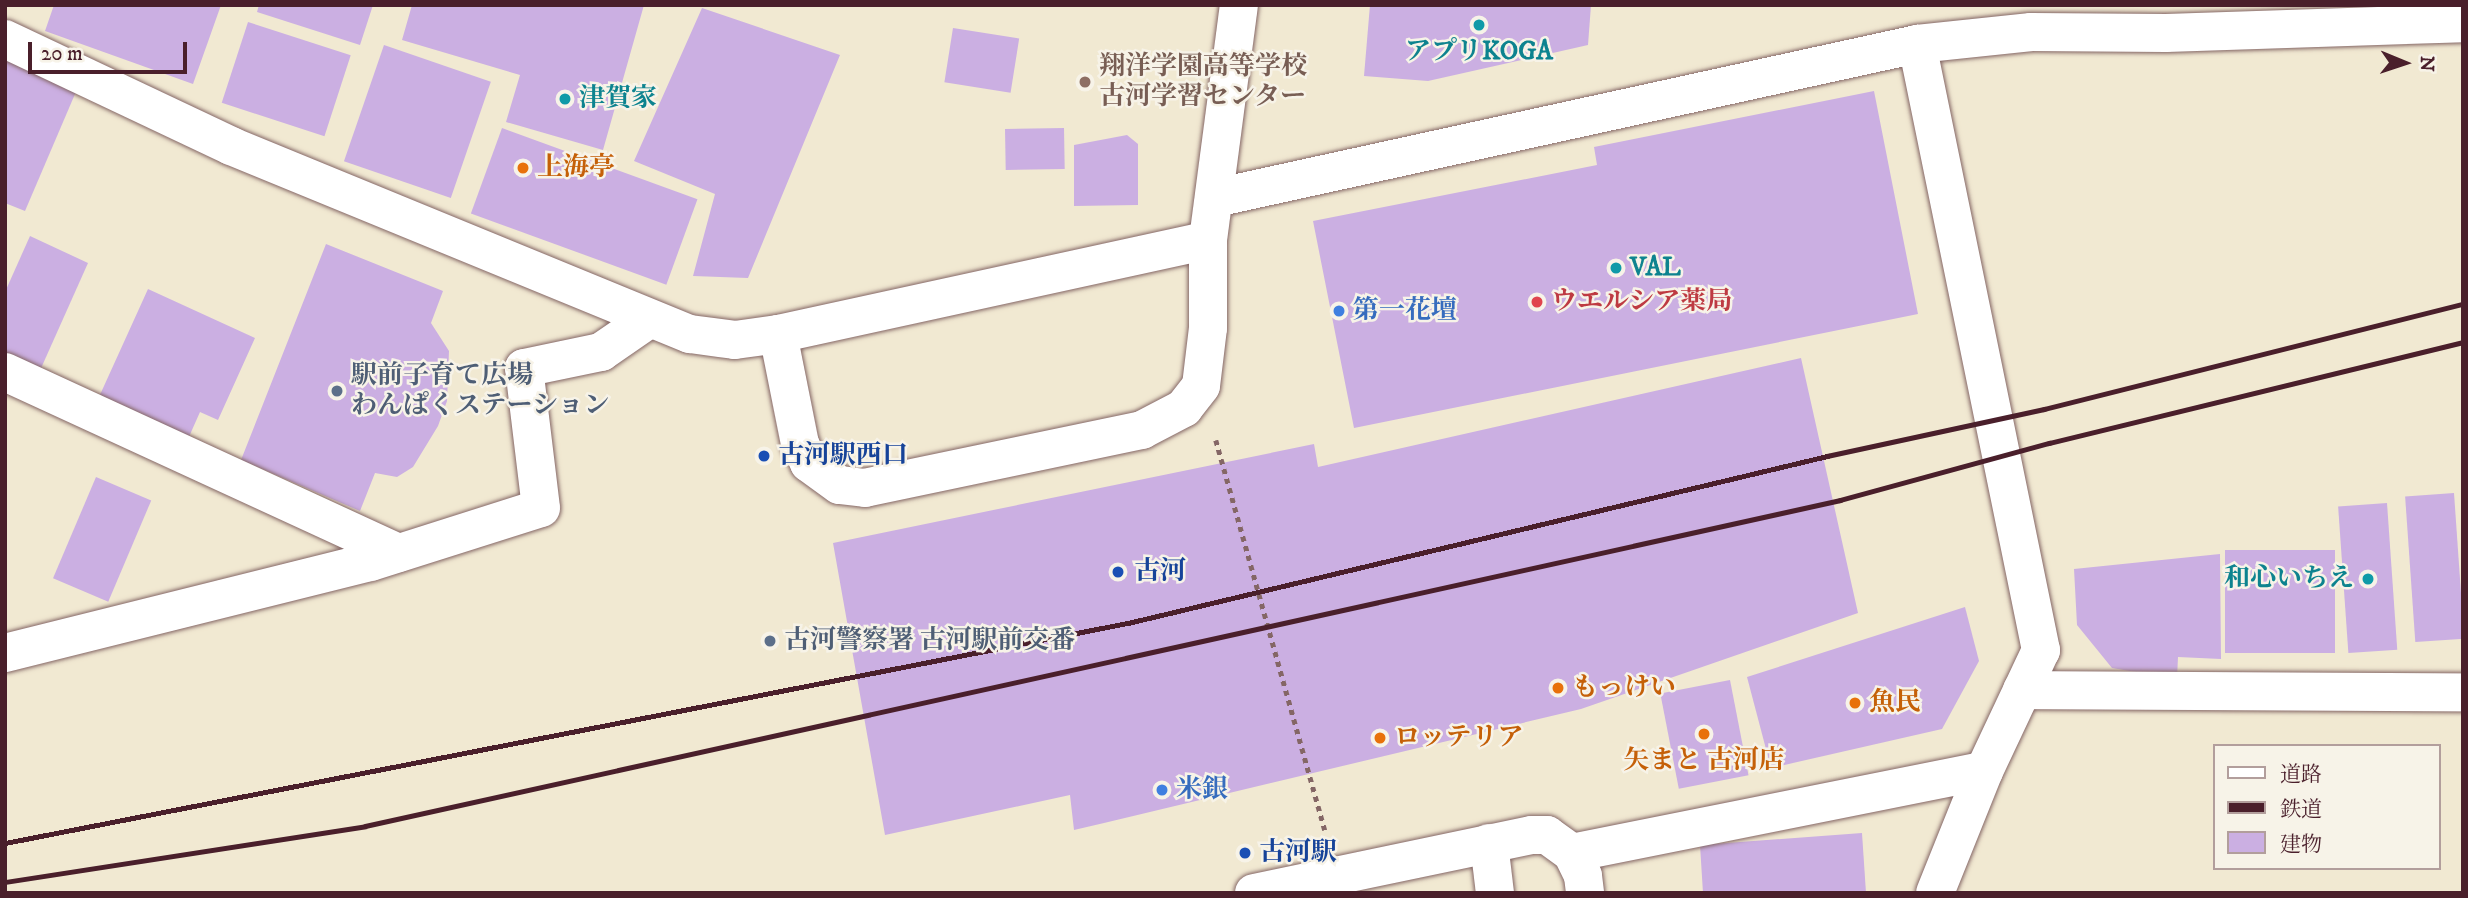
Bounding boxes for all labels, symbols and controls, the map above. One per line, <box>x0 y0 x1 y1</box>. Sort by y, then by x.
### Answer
marker: アプリKOGA <box>1471 17 1487 33</box>
scale bar <box>32 28 191 72</box>
north arrow <box>2370 28 2440 98</box>
place label: アプリKOGA <box>1405 36 1553 68</box>
text: 20 m <box>41 41 83 67</box>
place label: 翔洋学園高等学校 古河学習センター <box>1099 51 1307 112</box>
text: N <box>2415 56 2438 72</box>
marker: 翔洋学園高等学校 古河学習センター <box>1077 74 1093 90</box>
place label: 津賀家 <box>579 83 657 115</box>
marker: 津賀家 <box>557 91 573 107</box>
place label: 上海亭 <box>537 152 615 184</box>
marker: 上海亭 <box>515 160 531 176</box>
place label: VAL <box>1630 252 1681 284</box>
marker: VAL <box>1608 260 1624 276</box>
place label: ウエルシア薬局 <box>1551 286 1733 318</box>
marker: ウエルシア薬局 <box>1529 294 1545 310</box>
place label: 第一花壇 <box>1353 295 1457 327</box>
marker: 第一花壇 <box>1331 303 1347 319</box>
place label: 駅前子育て広場 わんぱくステーション <box>351 360 611 422</box>
marker: 駅前子育て広場 わんぱくステーション <box>329 383 345 399</box>
place label: 古河駅西口 <box>778 440 908 472</box>
marker: 古河駅西口 <box>756 448 772 464</box>
place label: 古河 <box>1134 556 1186 588</box>
marker: 古河 <box>1108 562 1128 582</box>
place label: 和心いちえ <box>2224 563 2354 595</box>
marker: 和心いちえ <box>2360 571 2376 587</box>
place label: 古河警察署 古河駅前交番 <box>784 625 1076 657</box>
marker: 古河警察署 古河駅前交番 <box>762 633 778 649</box>
place label: もっけい <box>1572 672 1676 704</box>
marker: もっけい <box>1550 680 1566 696</box>
place label: 魚民 <box>1869 687 1921 719</box>
marker: 魚民 <box>1847 695 1863 711</box>
place label: ロッテリア <box>1394 722 1524 754</box>
marker: 矢まと 古河店 <box>1696 726 1712 742</box>
marker: ロッテリア <box>1372 730 1388 746</box>
legend <box>2212 744 2440 870</box>
place label: 矢まと 古河店 <box>1623 745 1785 777</box>
text: 道路 <box>2280 762 2322 788</box>
place label: 米銀 <box>1176 774 1228 806</box>
marker: 米銀 <box>1154 782 1170 798</box>
text: 鉄道 <box>2280 797 2322 823</box>
text: 建物 <box>2280 832 2322 858</box>
place label: 古河駅 <box>1259 837 1337 869</box>
marker: 古河駅 <box>1237 845 1253 861</box>

